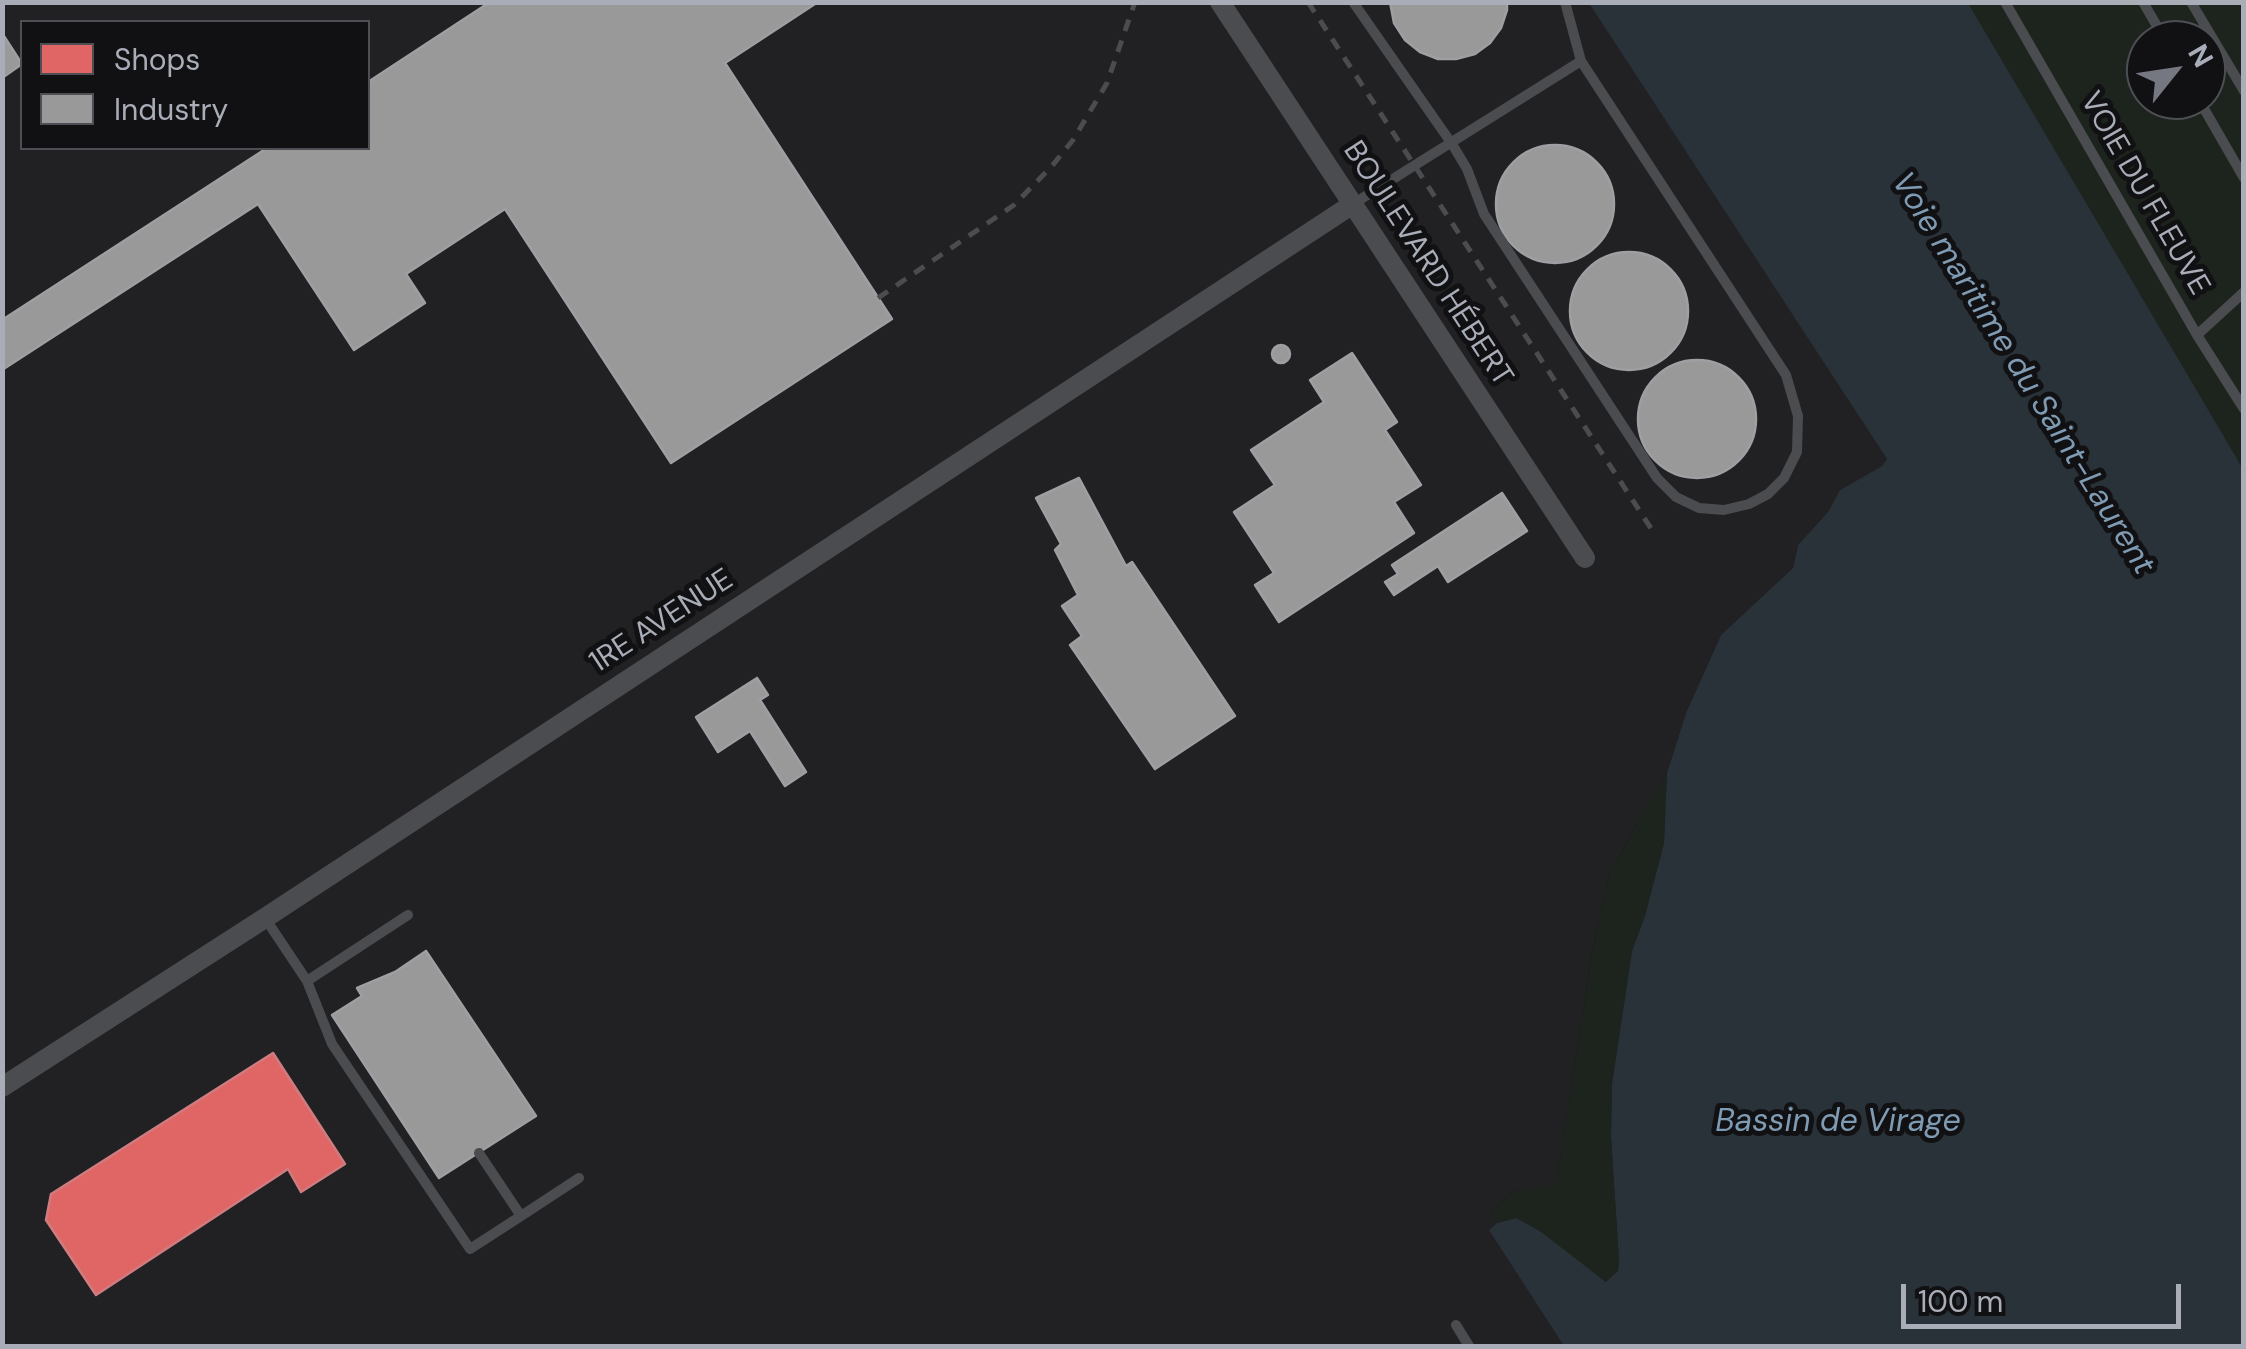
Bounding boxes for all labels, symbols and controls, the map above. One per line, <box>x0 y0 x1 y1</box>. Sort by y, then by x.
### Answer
legend <box>20 20 370 150</box>
north arrow <box>2126 20 2226 120</box>
text: N <box>2180 38 2222 74</box>
text: Shops <box>114 40 200 79</box>
street label: VOIE DU FLEUVE <box>2071 86 2217 302</box>
text: Industry <box>114 90 228 129</box>
street label: BOULEVARD HÉBERT <box>1334 135 1520 393</box>
water label: Voie maritime du Saint-Laurent <box>1882 166 2162 582</box>
street label: 1RE AVENUE <box>584 562 740 682</box>
water label: Bassin de Virage <box>1715 1104 1961 1142</box>
scale bar <box>1906 1264 2186 1326</box>
text: 100 m <box>1918 1282 2003 1321</box>

